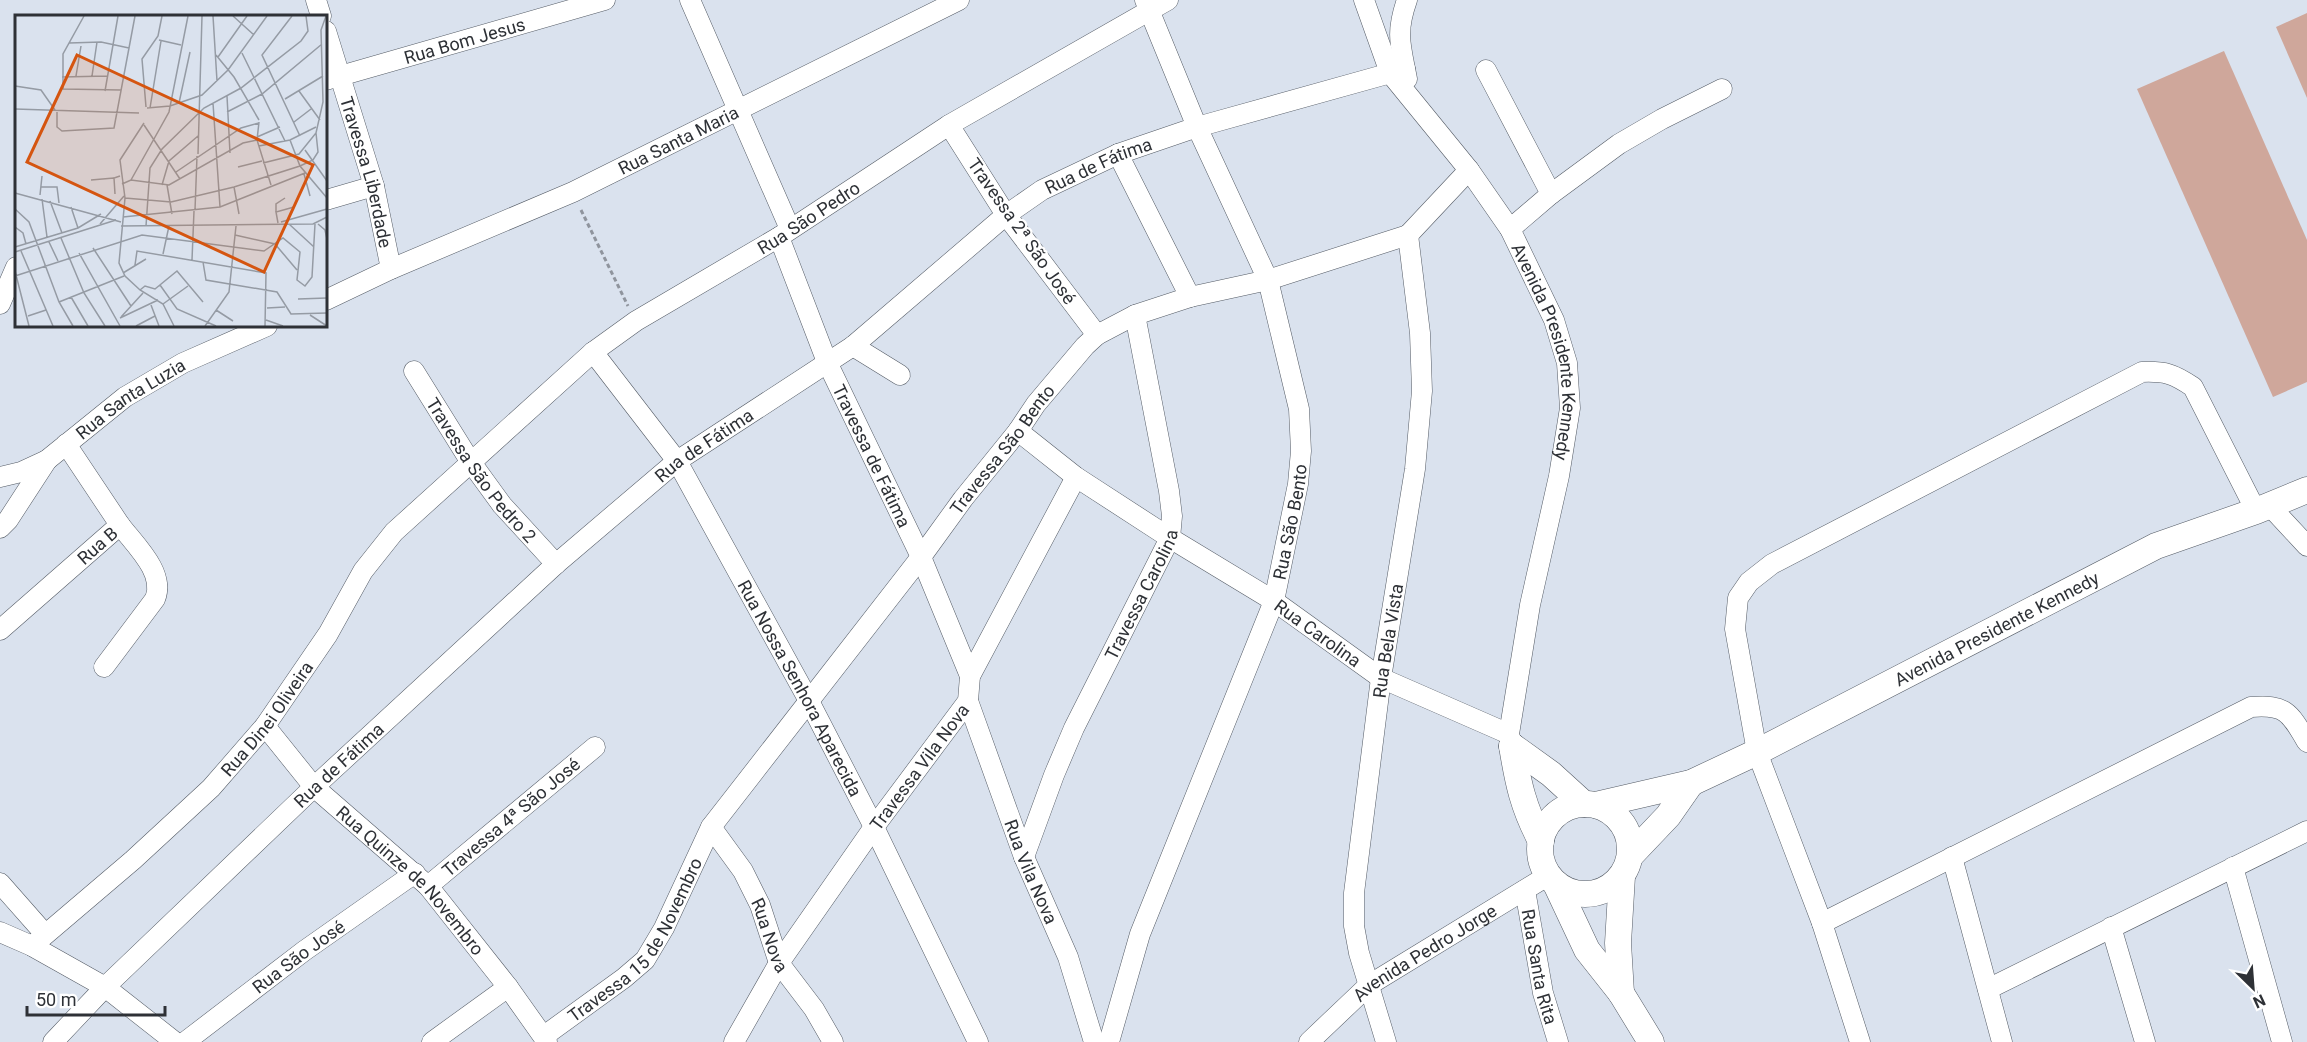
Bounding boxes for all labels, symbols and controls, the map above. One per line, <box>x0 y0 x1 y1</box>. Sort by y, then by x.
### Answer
street label: Rua Bom Jesus <box>401 13 527 68</box>
inset map <box>15 15 327 327</box>
street label: Travessa Liberdade <box>336 94 397 250</box>
street label: Rua Santa Maria <box>614 101 742 178</box>
street label: Rua de Fátima <box>1041 133 1154 198</box>
street label: Travessa 2ª São José <box>964 154 1080 308</box>
street label: Rua São Pedro <box>753 176 863 258</box>
street label: Avenida Presidente Kennedy <box>1508 240 1581 462</box>
street label: Rua Santa Luzia <box>71 354 189 443</box>
street label: Travessa São Bento <box>945 380 1059 518</box>
street label: Travessa de Fátima <box>829 381 916 531</box>
street label: Travessa São Pedro 2 <box>423 394 541 546</box>
street label: Rua de Fátima <box>650 404 757 486</box>
street label: Rua São Bento <box>1268 463 1310 581</box>
street label: Rua B <box>73 522 121 568</box>
street label: Travessa Carolina <box>1100 529 1181 663</box>
street label: Avenida Presidente Kennedy <box>1891 567 2103 690</box>
street label: Rua Nossa Senhora Aparecida <box>734 576 867 800</box>
street label: Rua Bela Vista <box>1368 582 1407 699</box>
street label: Rua Carolina <box>1271 595 1365 671</box>
street label: Rua Dinei Oliveira <box>216 657 317 780</box>
street label: Travessa Vila Nova <box>865 699 973 834</box>
street label: Rua de Fátima <box>289 718 388 811</box>
street label: Travessa 4ª São José <box>438 753 584 881</box>
street label: Rua Quinze de Novembro <box>333 801 489 959</box>
street label: Rua Vila Nova <box>1001 816 1063 927</box>
street label: Travessa 15 de Novembro <box>563 854 706 1026</box>
street label: Rua Nova <box>748 894 793 976</box>
street label: Avenida Pedro Jorge <box>1348 899 1500 1005</box>
street label: Rua Santa Rita <box>1518 907 1562 1027</box>
street label: Rua São José <box>248 915 348 997</box>
north arrow <box>2223 958 2283 1018</box>
scale bar <box>27 979 165 1017</box>
text: 50 m <box>36 989 76 1010</box>
text: N <box>2250 990 2268 1012</box>

